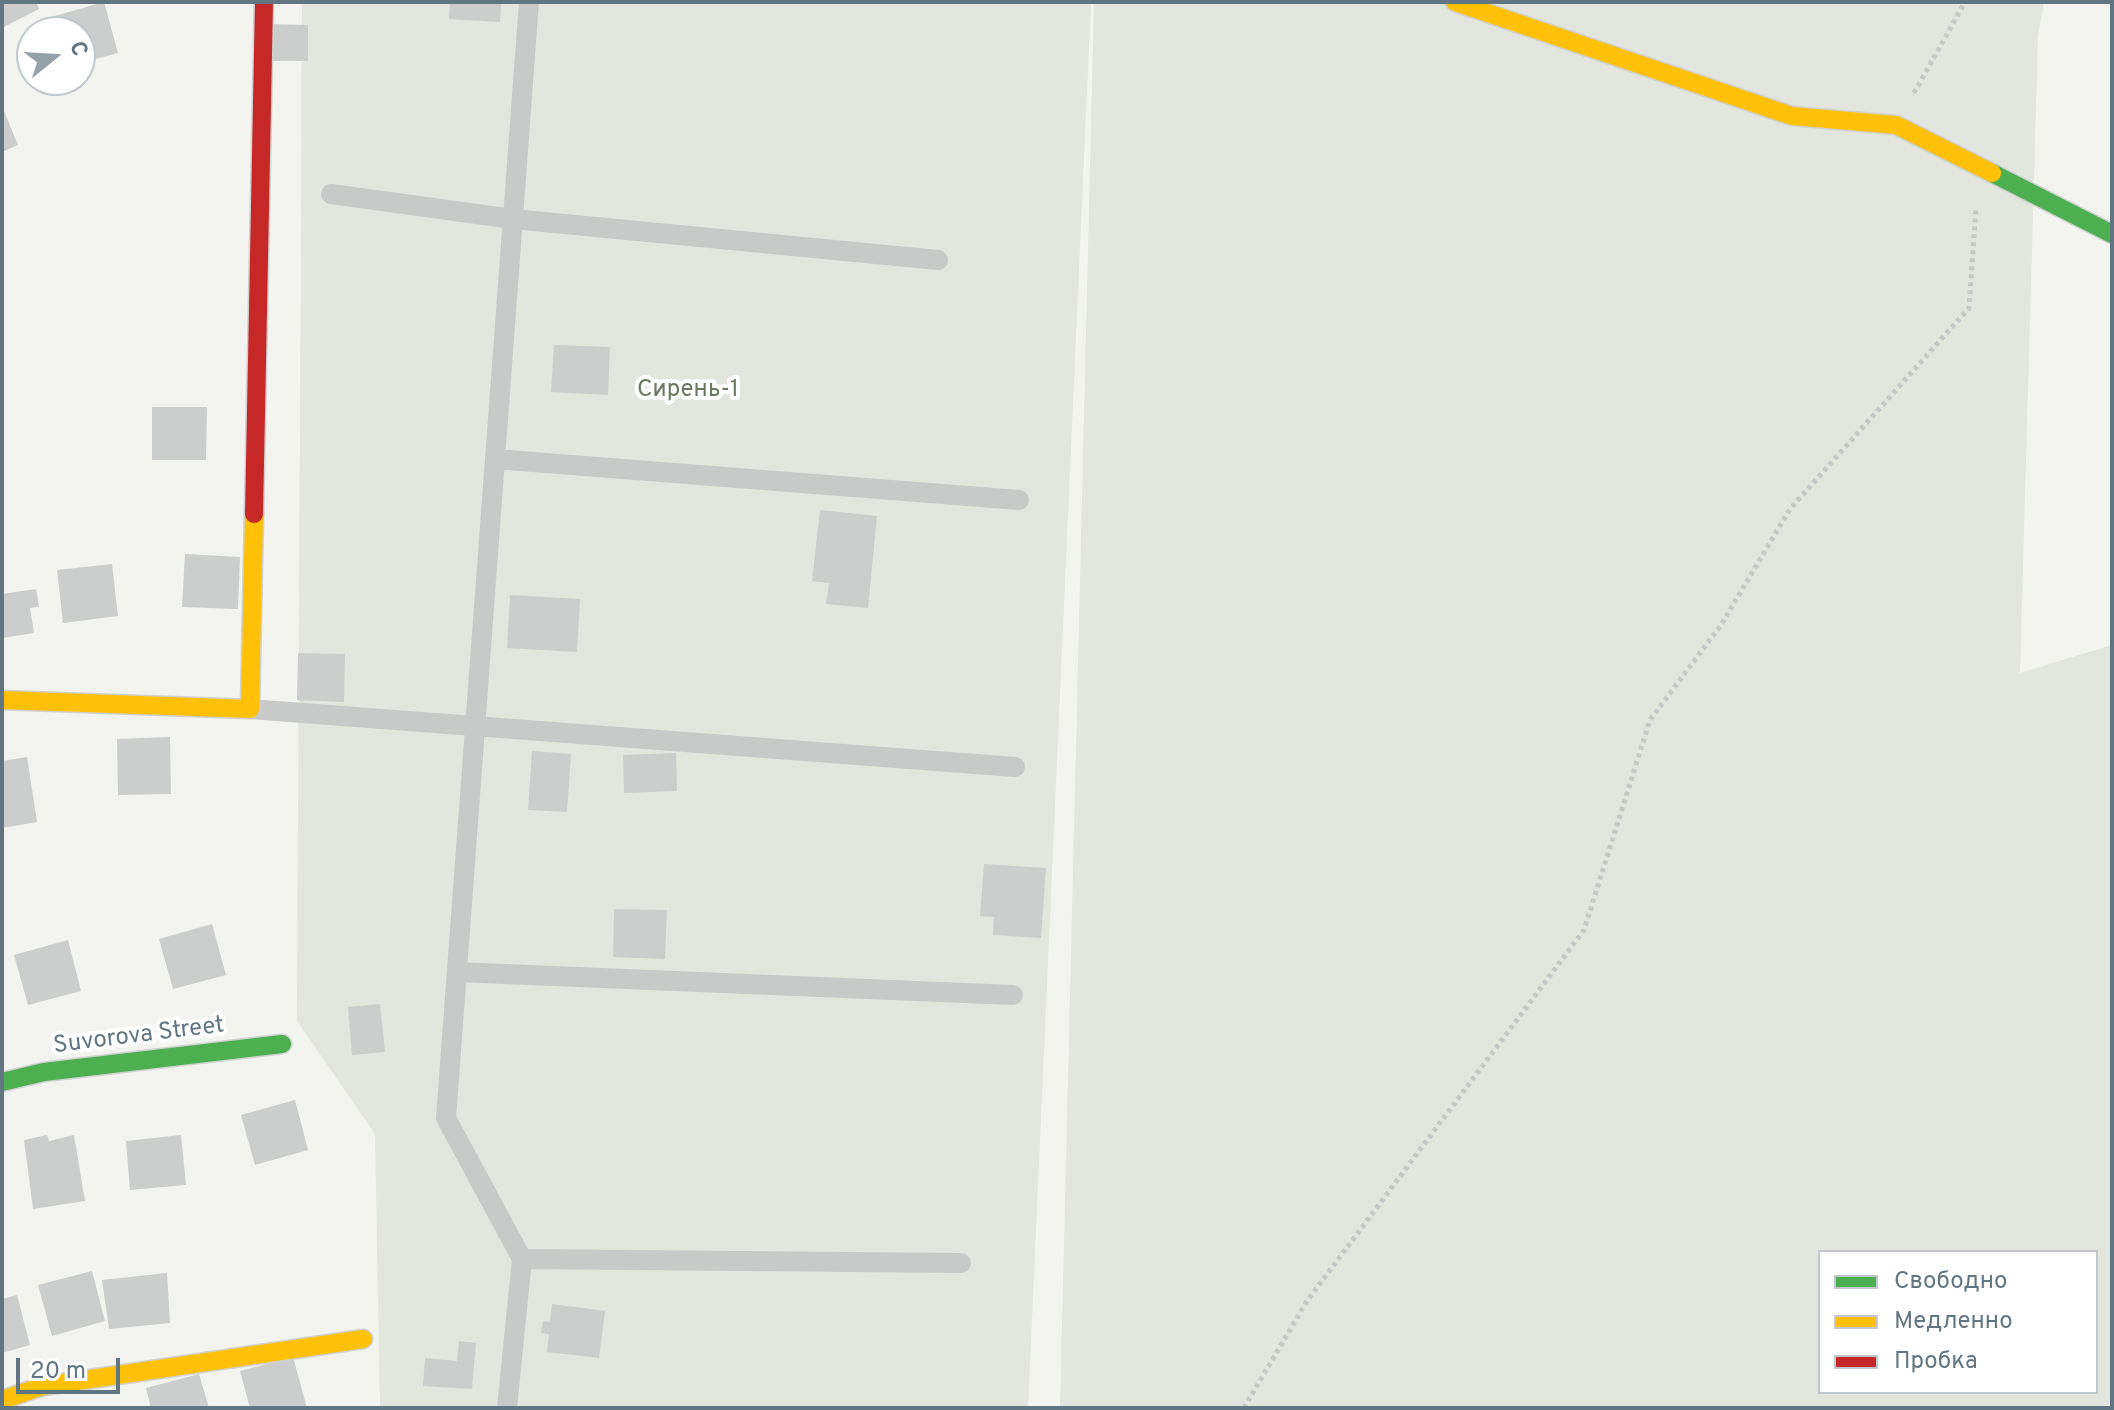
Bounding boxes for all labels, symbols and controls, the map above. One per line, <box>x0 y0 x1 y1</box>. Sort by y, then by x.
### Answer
north arrow <box>16 16 96 96</box>
text: С <box>62 38 92 60</box>
park label: Сирень-1 <box>637 377 739 405</box>
street label: Suvorova Street <box>52 1012 226 1062</box>
legend <box>1818 1250 2098 1394</box>
text: Свободно <box>1894 1267 2007 1297</box>
text: Медленно <box>1894 1307 2013 1337</box>
scale bar <box>20 1342 124 1392</box>
text: Пробка <box>1894 1347 1978 1377</box>
text: 20 m <box>30 1357 86 1387</box>

